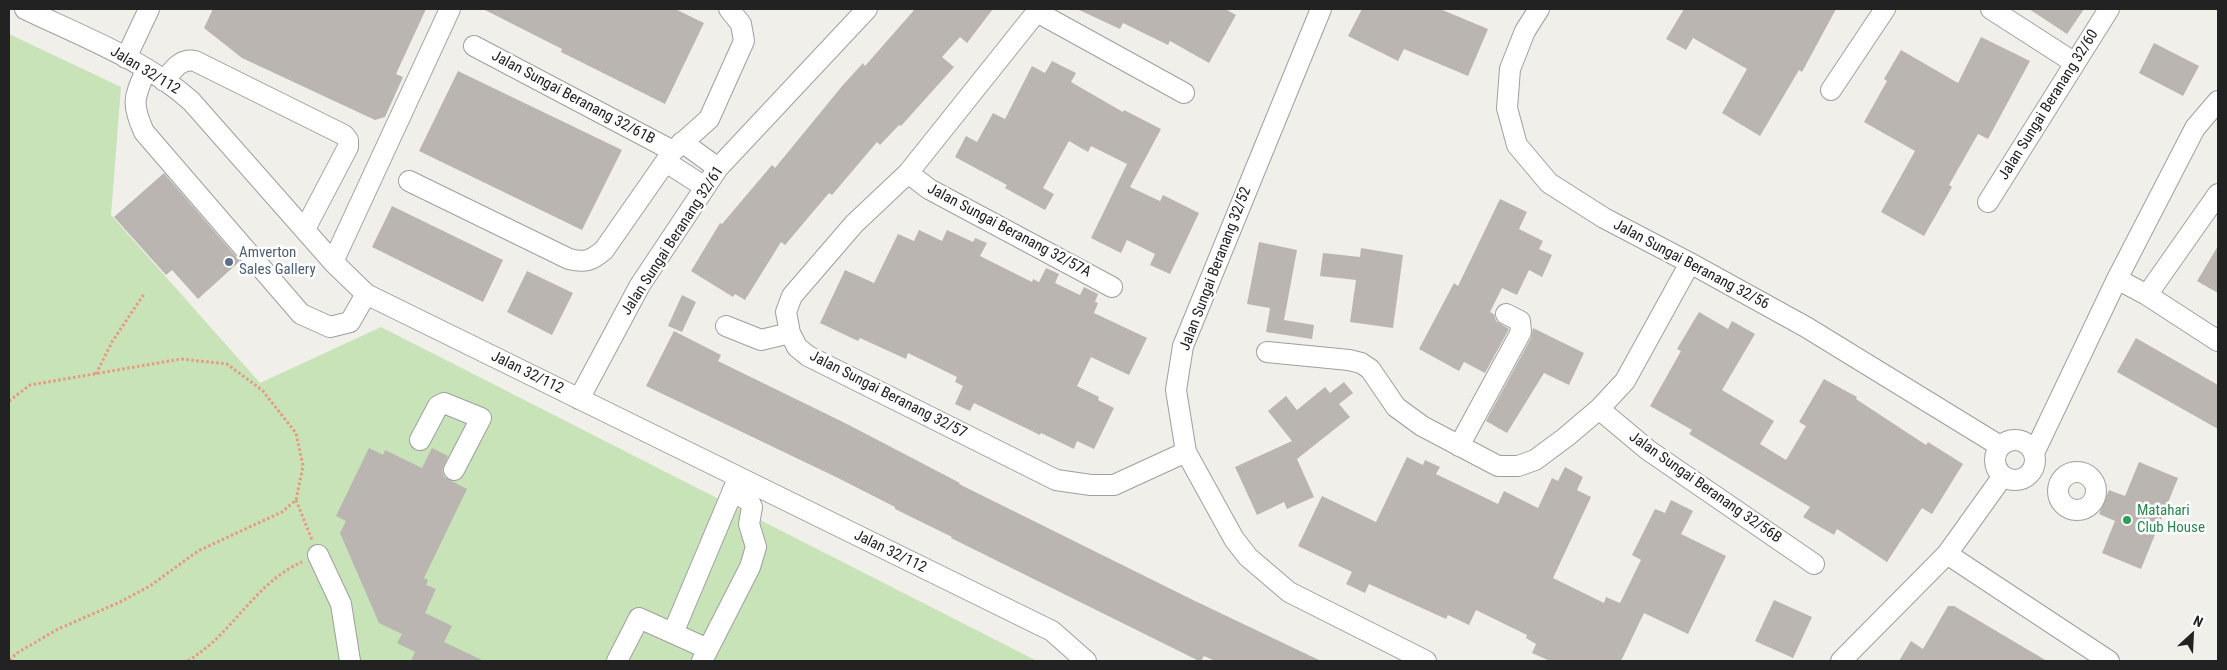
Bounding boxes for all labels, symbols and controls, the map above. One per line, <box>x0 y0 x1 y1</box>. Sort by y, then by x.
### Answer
street label: Jalan Sungai Beranang 32/60 <box>1995 26 2103 184</box>
street label: Jalan 32/112 <box>107 43 183 99</box>
street label: Jalan Sungai Beranang 32/61B <box>488 47 658 149</box>
street label: Jalan Sungai Beranang 32/61 <box>618 163 728 319</box>
street label: Jalan Sungai Beranang 32/57A <box>924 180 1094 282</box>
street label: Jalan Sungai Beranang 32/52 <box>1176 185 1256 353</box>
street label: Jalan Sungai Beranang 32/56 <box>1610 216 1772 314</box>
place label: Amverton Sales Gallery <box>239 244 316 279</box>
marker: Amverton Sales Gallery <box>223 256 235 268</box>
street label: Jalan Sungai Beranang 32/57 <box>806 347 970 443</box>
street label: Jalan 32/112 <box>488 348 566 398</box>
street label: Jalan Sungai Beranang 32/56B <box>1625 428 1785 548</box>
place label: Matahari Club House <box>2137 502 2205 537</box>
marker: Matahari Club House <box>2121 514 2133 526</box>
street label: Jalan 32/112 <box>851 527 929 577</box>
north arrow <box>2167 610 2217 660</box>
text: N <box>2191 612 2206 630</box>

